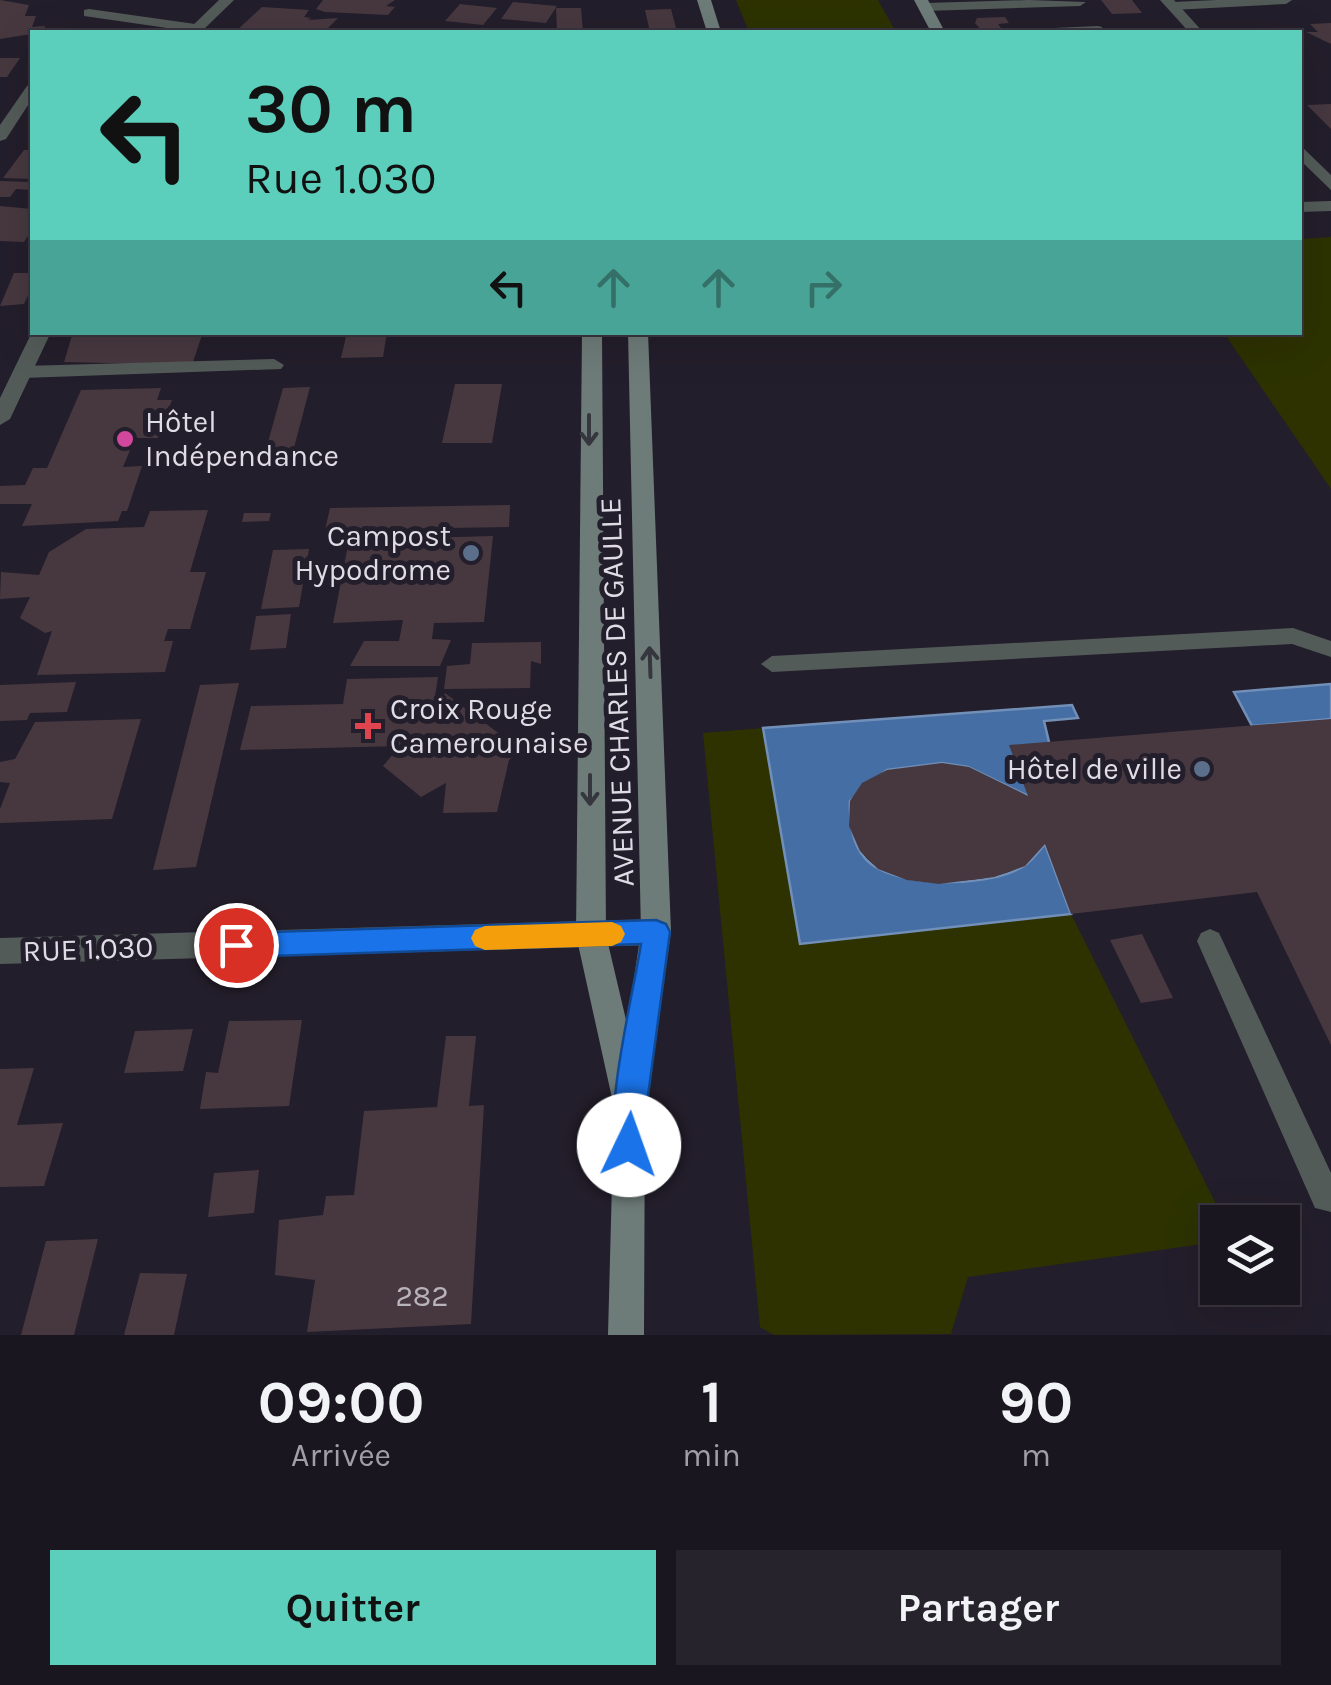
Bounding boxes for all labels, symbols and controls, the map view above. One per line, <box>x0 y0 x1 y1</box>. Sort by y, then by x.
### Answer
text: 30 m <box>245 68 417 150</box>
icon: left <box>80 70 210 200</box>
text: Rue 1.030 <box>245 152 437 204</box>
icon: left <box>481 260 536 315</box>
icon: ahead <box>586 260 641 315</box>
icon: ahead <box>691 260 746 315</box>
icon: right <box>796 260 851 315</box>
place label: Hôtel Indépendance <box>145 404 339 474</box>
one-way arrow <box>580 412 598 445</box>
marker: Hôtel Indépendance <box>114 428 136 450</box>
street label: AVENUE CHARLES DE GAULLE <box>592 497 642 887</box>
place label: Campost Hypodrome <box>295 518 451 588</box>
marker: Campost Hypodrome <box>460 542 482 564</box>
one-way arrow <box>640 646 659 678</box>
place label: Croix Rouge Camerounaise <box>390 691 589 761</box>
marker: Croix Rouge Camerounaise <box>355 713 381 739</box>
place label: Hôtel de ville <box>1007 751 1182 787</box>
marker: Hôtel de ville <box>1191 758 1213 780</box>
one-way arrow <box>580 772 600 805</box>
pin <box>194 903 279 988</box>
icon: arrive <box>209 918 264 973</box>
street label: RUE 1.030 <box>22 929 154 969</box>
position arrow <box>577 1093 681 1197</box>
map controls <box>1200 1205 1300 1305</box>
button: layers <box>1200 1205 1300 1305</box>
house number: 282 <box>395 1278 449 1314</box>
text: 09:00 <box>258 1367 424 1437</box>
text: 1 <box>701 1367 722 1437</box>
text: 90 <box>999 1367 1073 1437</box>
text: Arrivée <box>291 1437 391 1474</box>
text: min <box>682 1437 741 1474</box>
text: m <box>1021 1437 1051 1474</box>
button: Quitter <box>50 1550 656 1665</box>
button: Partager <box>676 1550 1281 1665</box>

